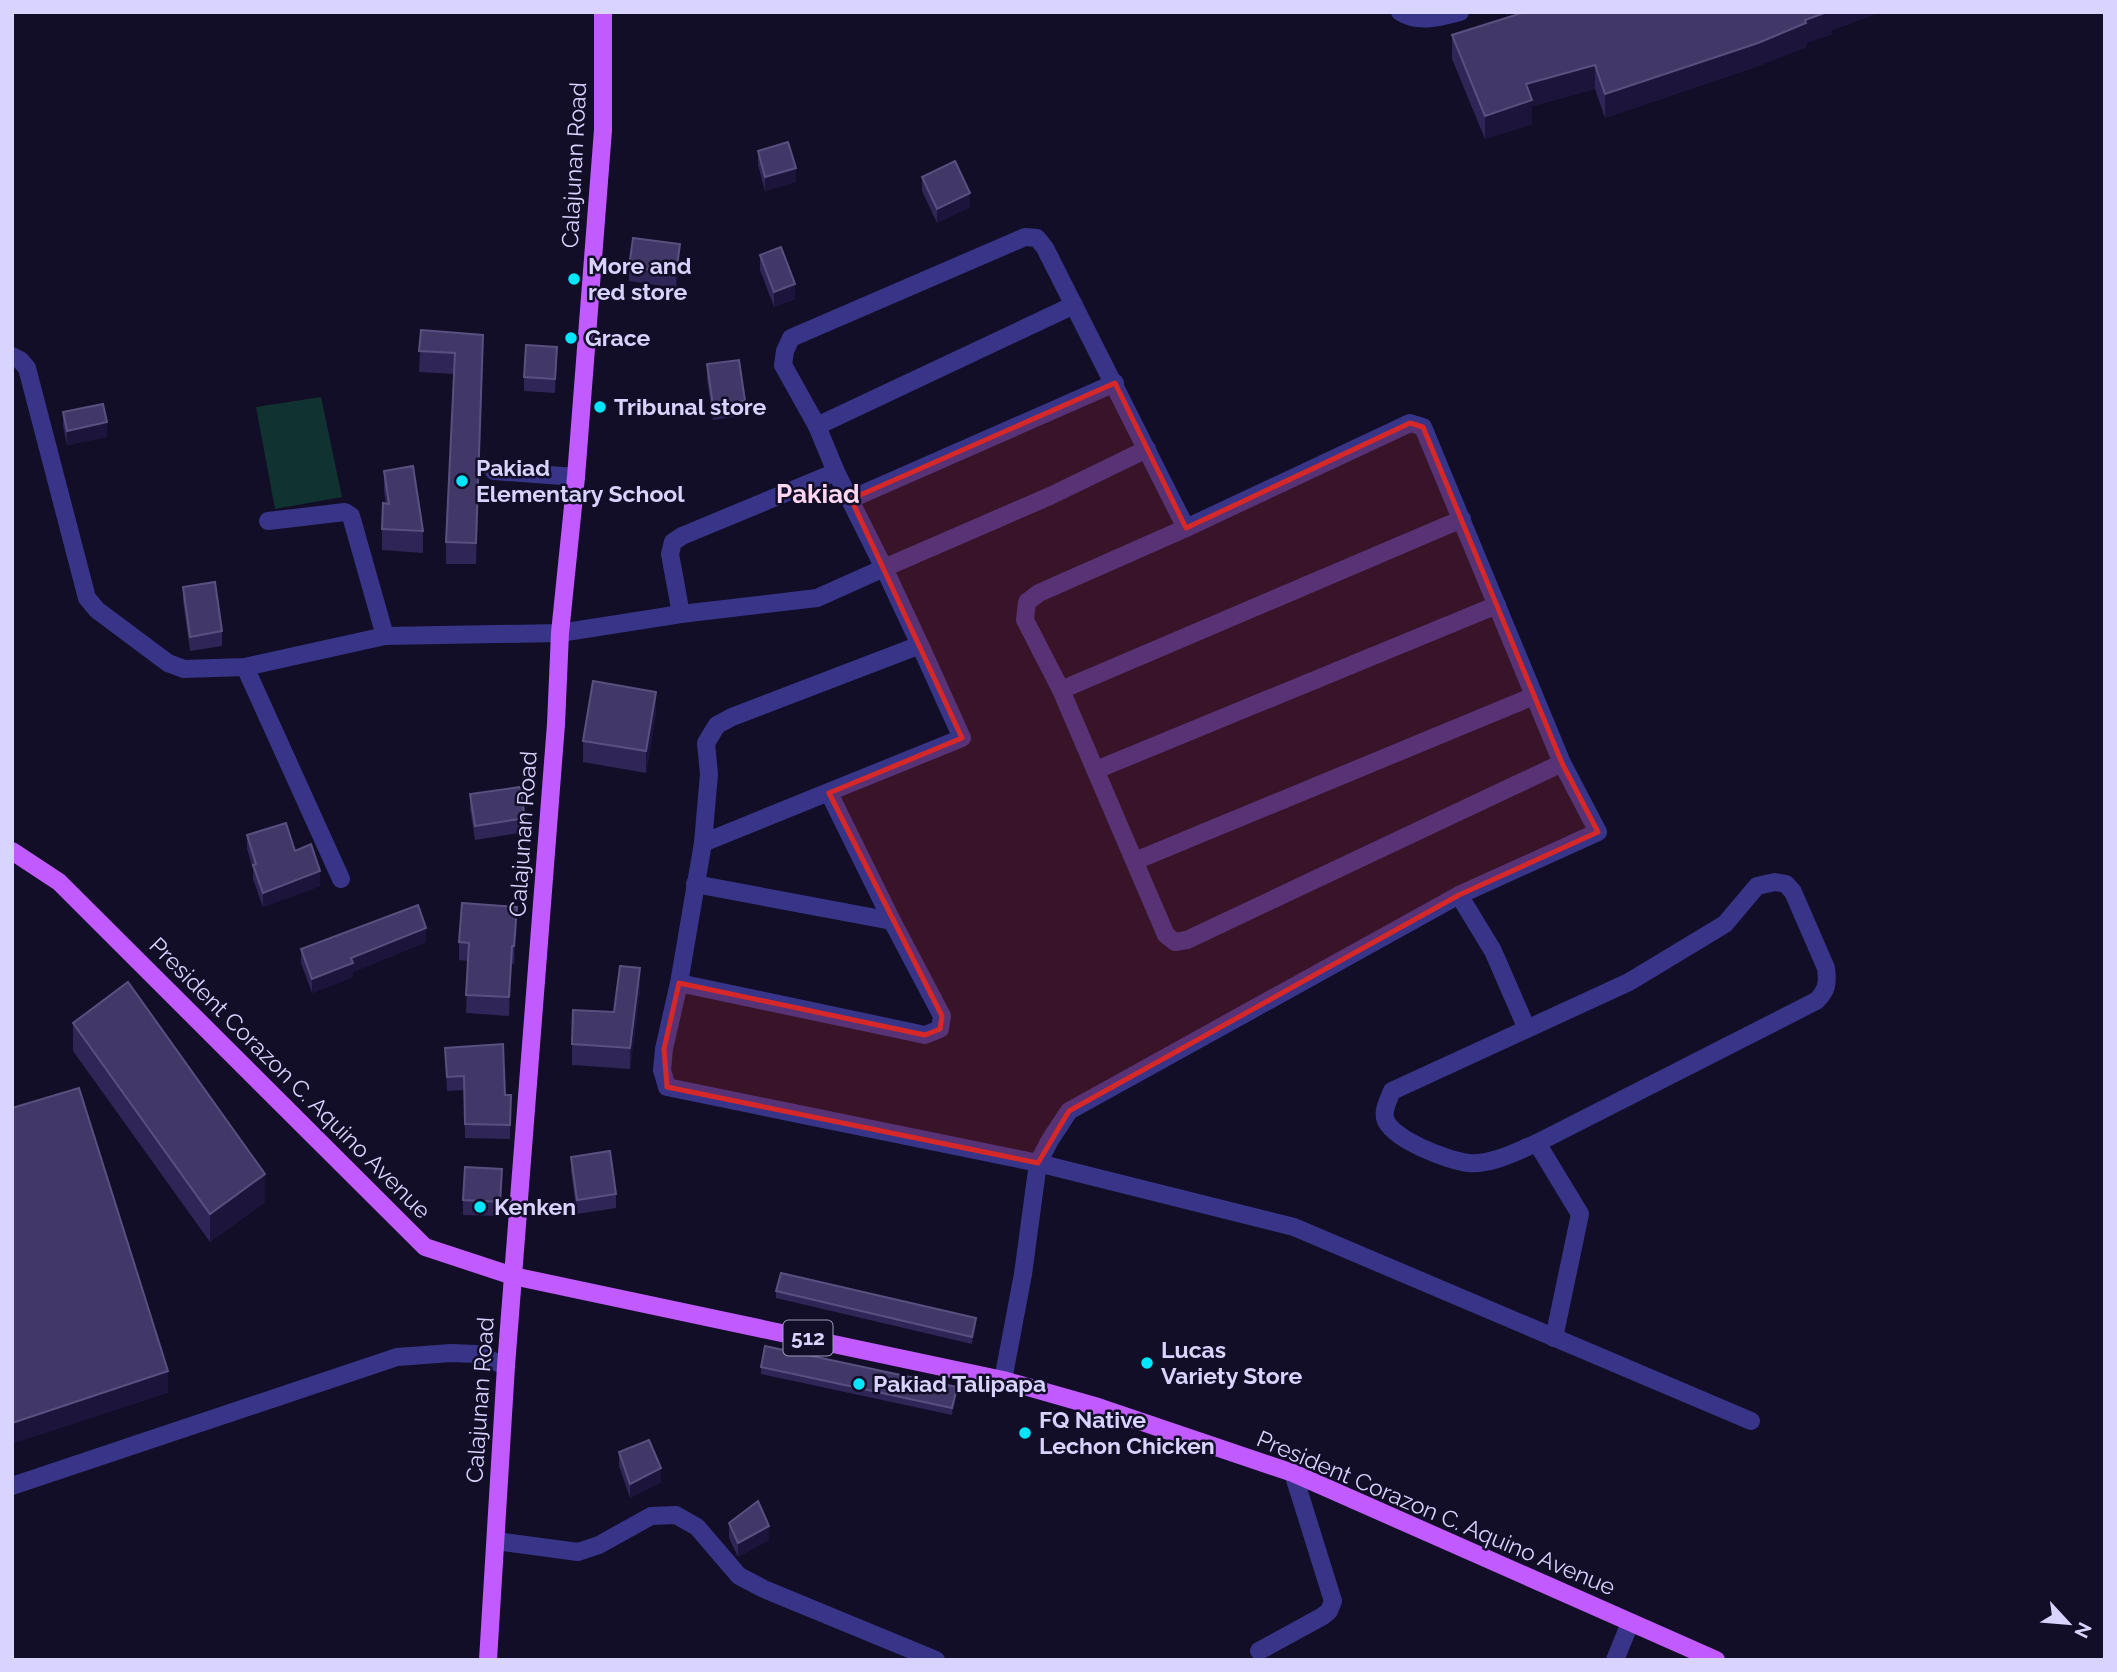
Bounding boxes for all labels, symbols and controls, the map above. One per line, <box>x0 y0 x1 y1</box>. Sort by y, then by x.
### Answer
street label: Calajunan Road <box>556 81 591 249</box>
place label: More and red store <box>588 252 692 305</box>
marker: More and red store <box>566 271 582 287</box>
place label: Grace <box>585 324 651 351</box>
marker: Grace <box>563 330 579 346</box>
place label: Tribunal store <box>614 393 767 420</box>
marker: Tribunal store <box>592 399 608 415</box>
place label: Pakiad Elementary School <box>476 454 685 507</box>
marker: Pakiad Elementary School <box>454 473 470 489</box>
district label: Pakiad <box>776 479 860 509</box>
street label: Calajunan Road <box>503 750 542 918</box>
street label: President Corazon C. Aquino Avenue <box>144 931 437 1224</box>
place label: Kenken <box>494 1193 576 1220</box>
marker: Kenken <box>472 1199 488 1215</box>
street label: Calajunan Road <box>460 1316 499 1484</box>
road number: 512 <box>784 1320 832 1356</box>
place label: Lucas Variety Store <box>1161 1336 1302 1389</box>
marker: Lucas Variety Store <box>1139 1355 1155 1371</box>
place label: Pakiad Talipapa <box>873 1370 1046 1397</box>
marker: Pakiad Talipapa <box>851 1376 867 1392</box>
place label: FQ Native Lechon Chicken <box>1039 1406 1215 1459</box>
marker: FQ Native Lechon Chicken <box>1017 1425 1033 1441</box>
street label: President Corazon C. Aquino Avenue <box>1253 1425 1619 1601</box>
north arrow <box>2033 1588 2103 1658</box>
text: N <box>2070 1619 2096 1642</box>

